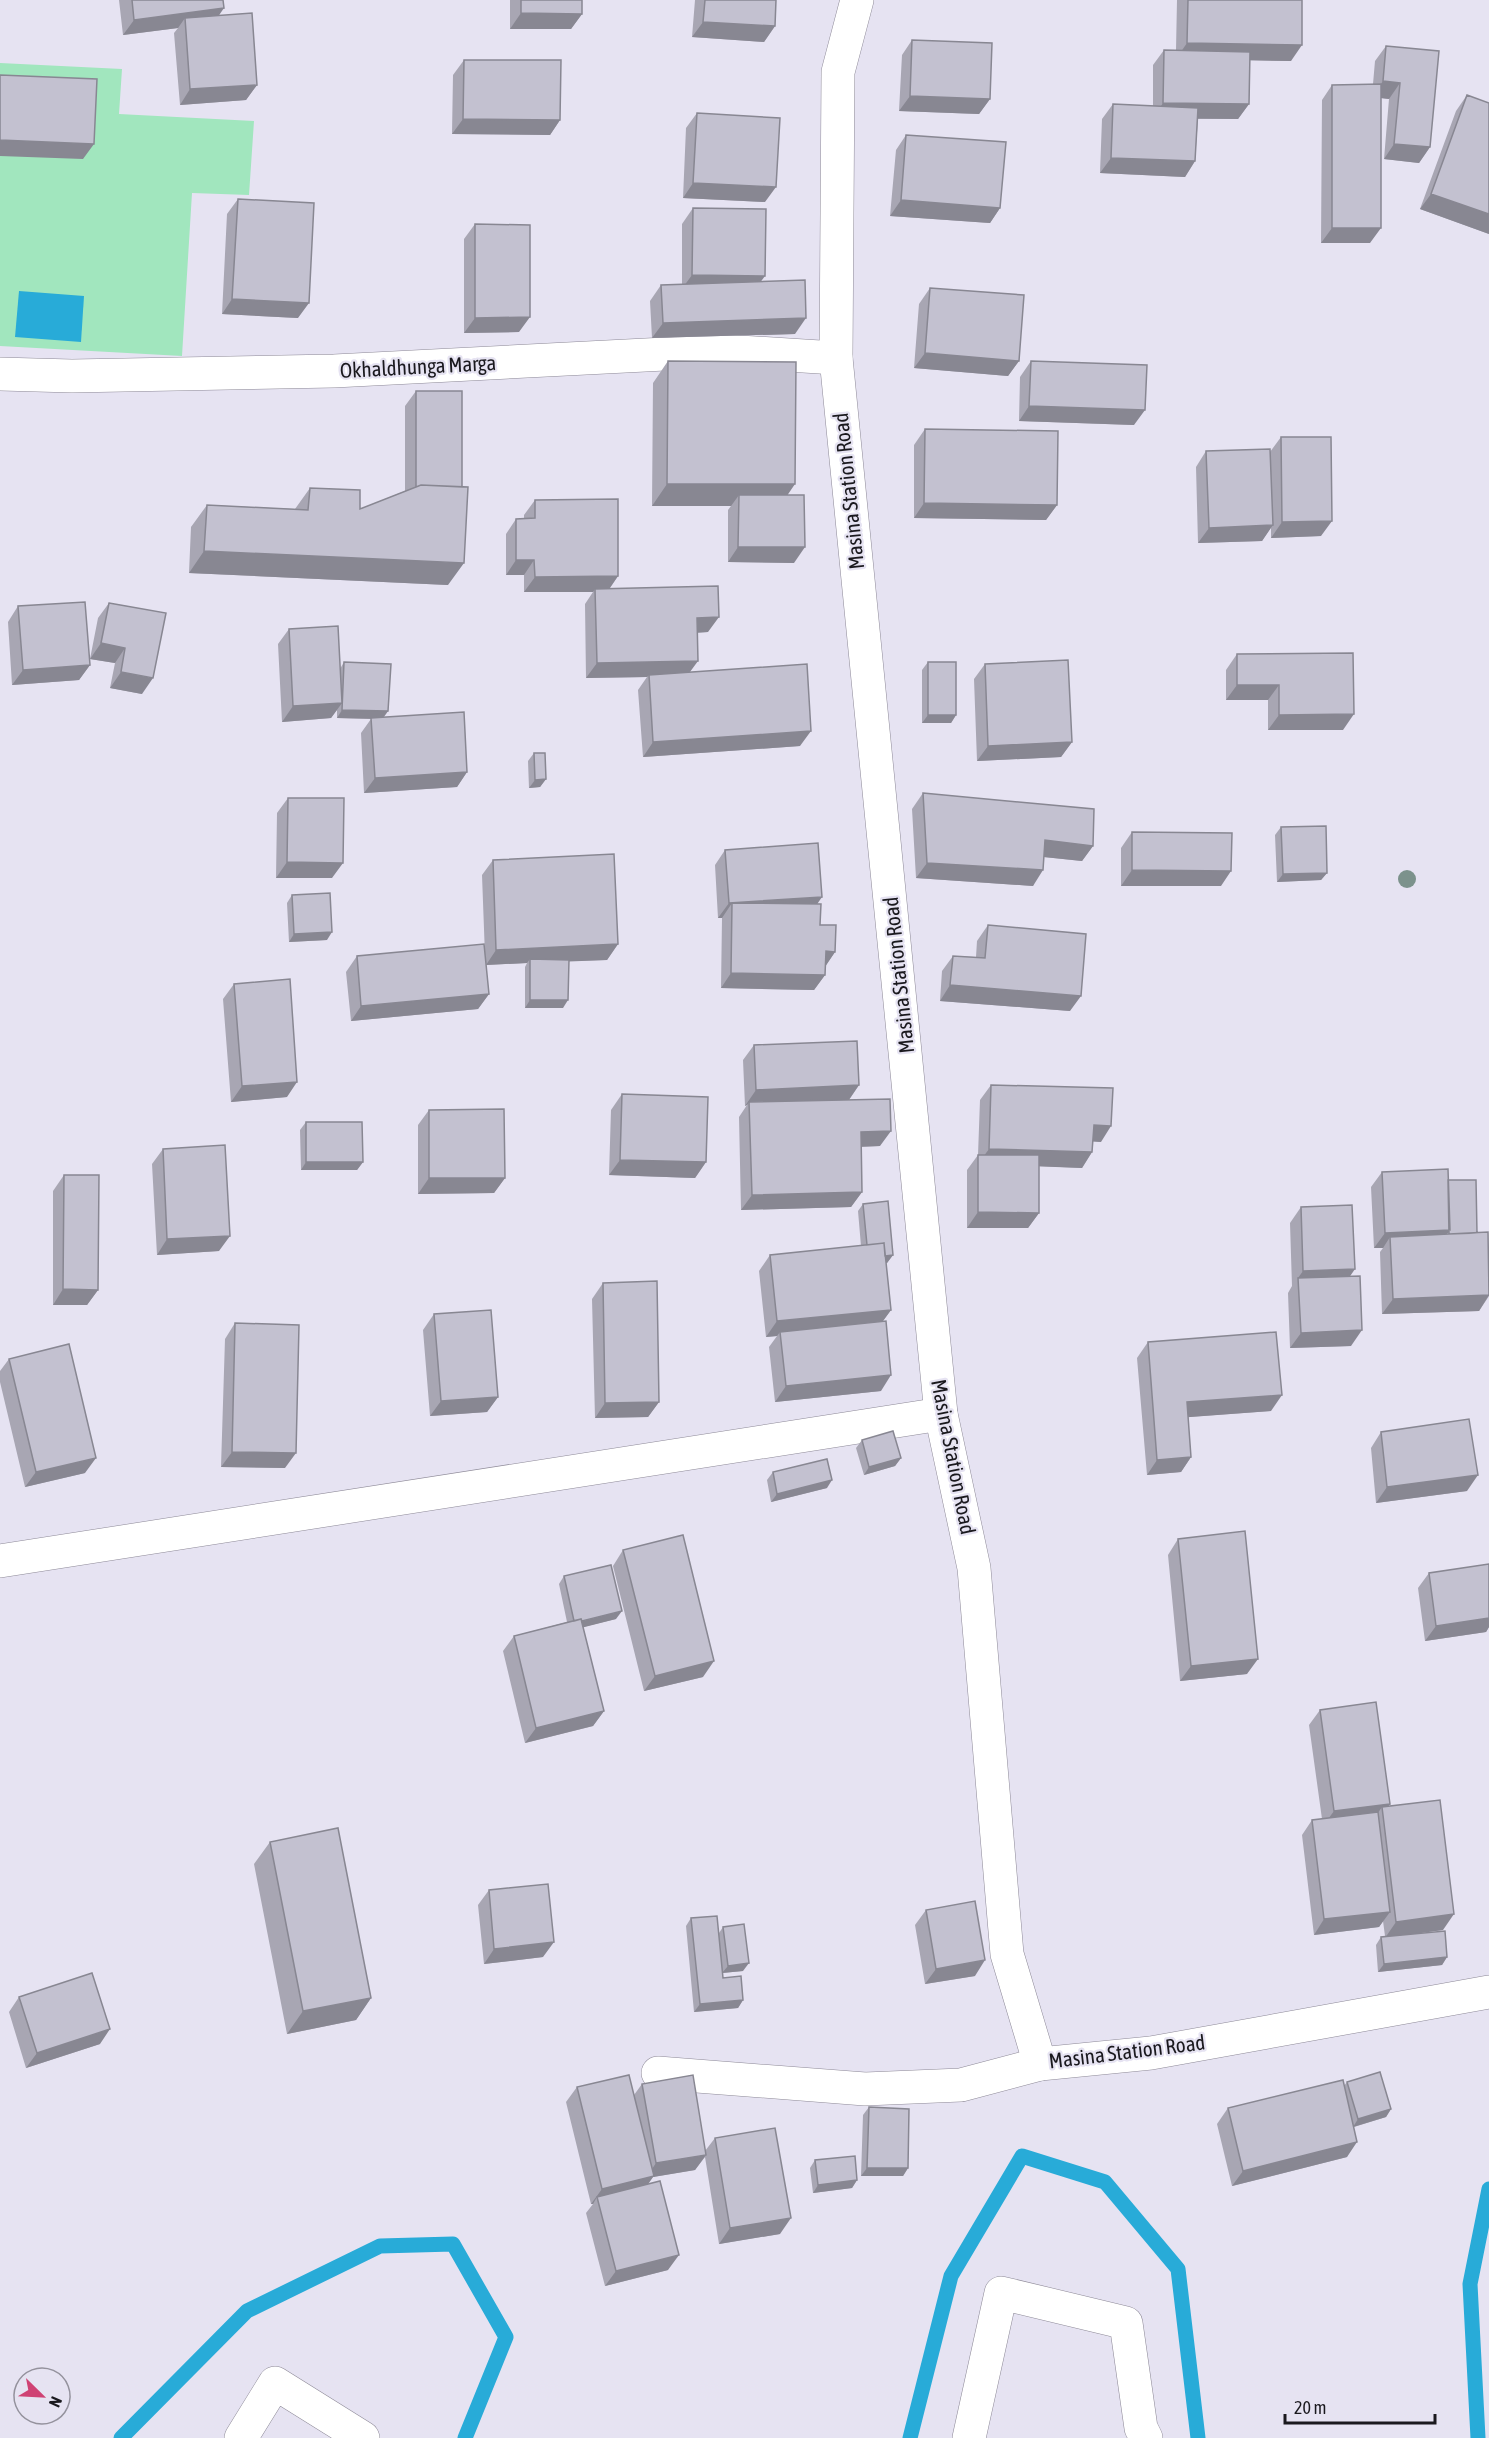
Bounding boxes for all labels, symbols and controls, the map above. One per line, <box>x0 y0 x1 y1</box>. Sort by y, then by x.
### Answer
street label: Okhaldhunga Marga <box>339 350 497 382</box>
street label: Masina Station Road <box>828 412 868 571</box>
street label: Masina Station Road <box>878 896 918 1055</box>
street label: Masina Station Road <box>927 1377 981 1536</box>
street label: Masina Station Road <box>1047 2030 1206 2073</box>
north arrow <box>12 2366 72 2426</box>
scale bar <box>1285 2387 1435 2425</box>
text: N <box>46 2394 66 2410</box>
text: 20 m <box>1294 2397 1326 2418</box>

